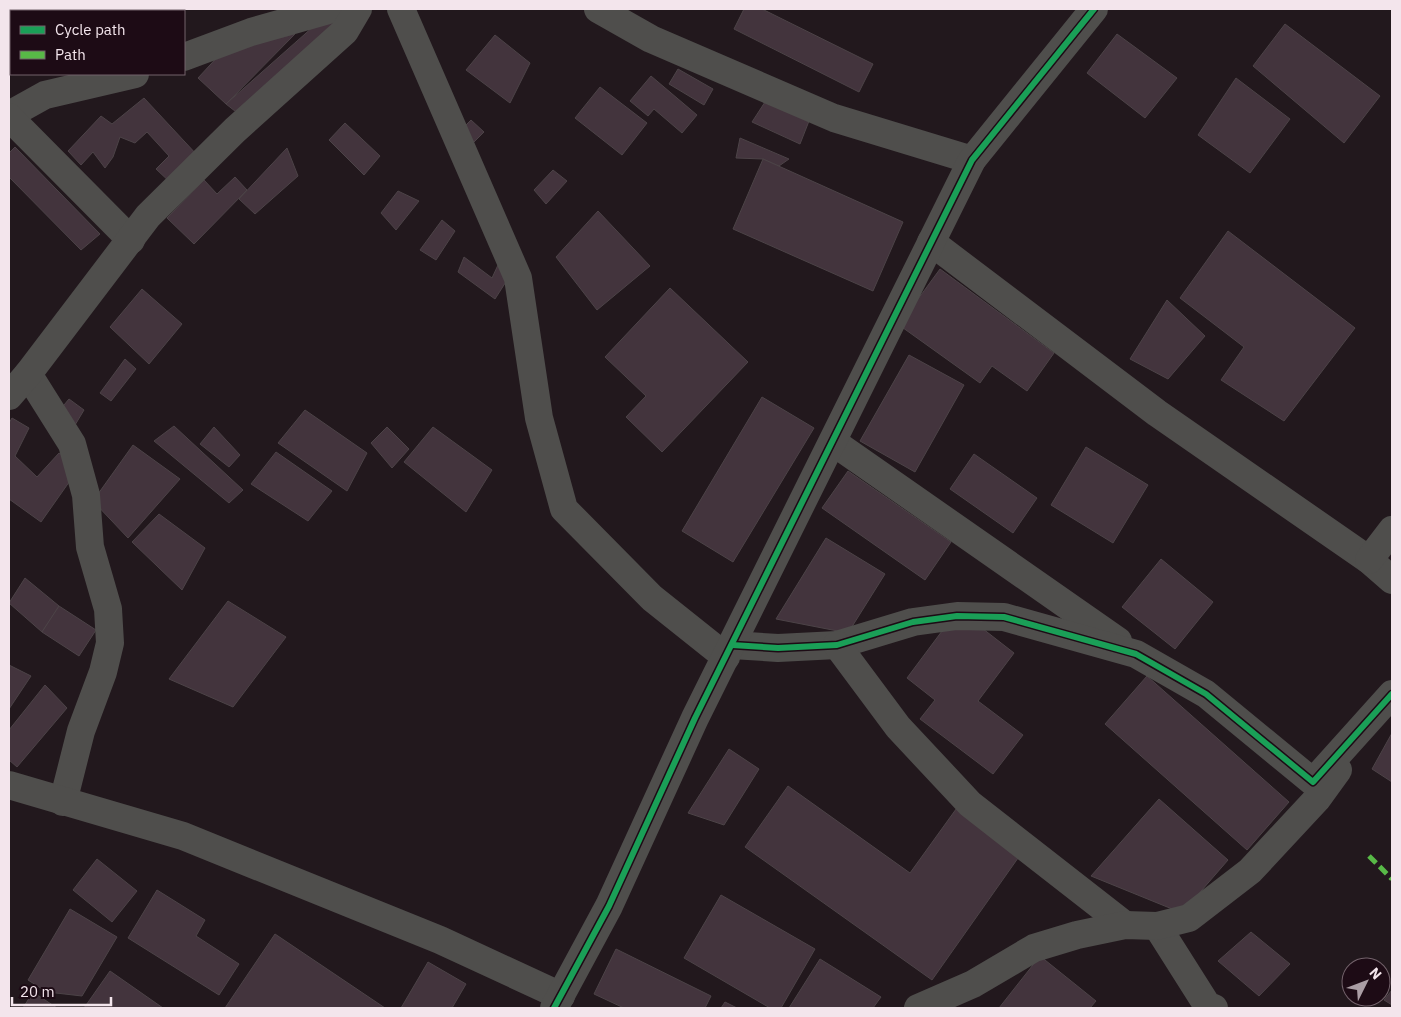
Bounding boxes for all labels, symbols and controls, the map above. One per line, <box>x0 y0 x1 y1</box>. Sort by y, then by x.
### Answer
legend <box>10 10 185 75</box>
text: Cycle path <box>55 20 126 39</box>
text: Path <box>55 45 86 64</box>
north arrow <box>1341 957 1391 1007</box>
text: N <box>1366 964 1386 983</box>
scale bar <box>12 974 111 1006</box>
text: 20 m <box>20 982 55 1001</box>

